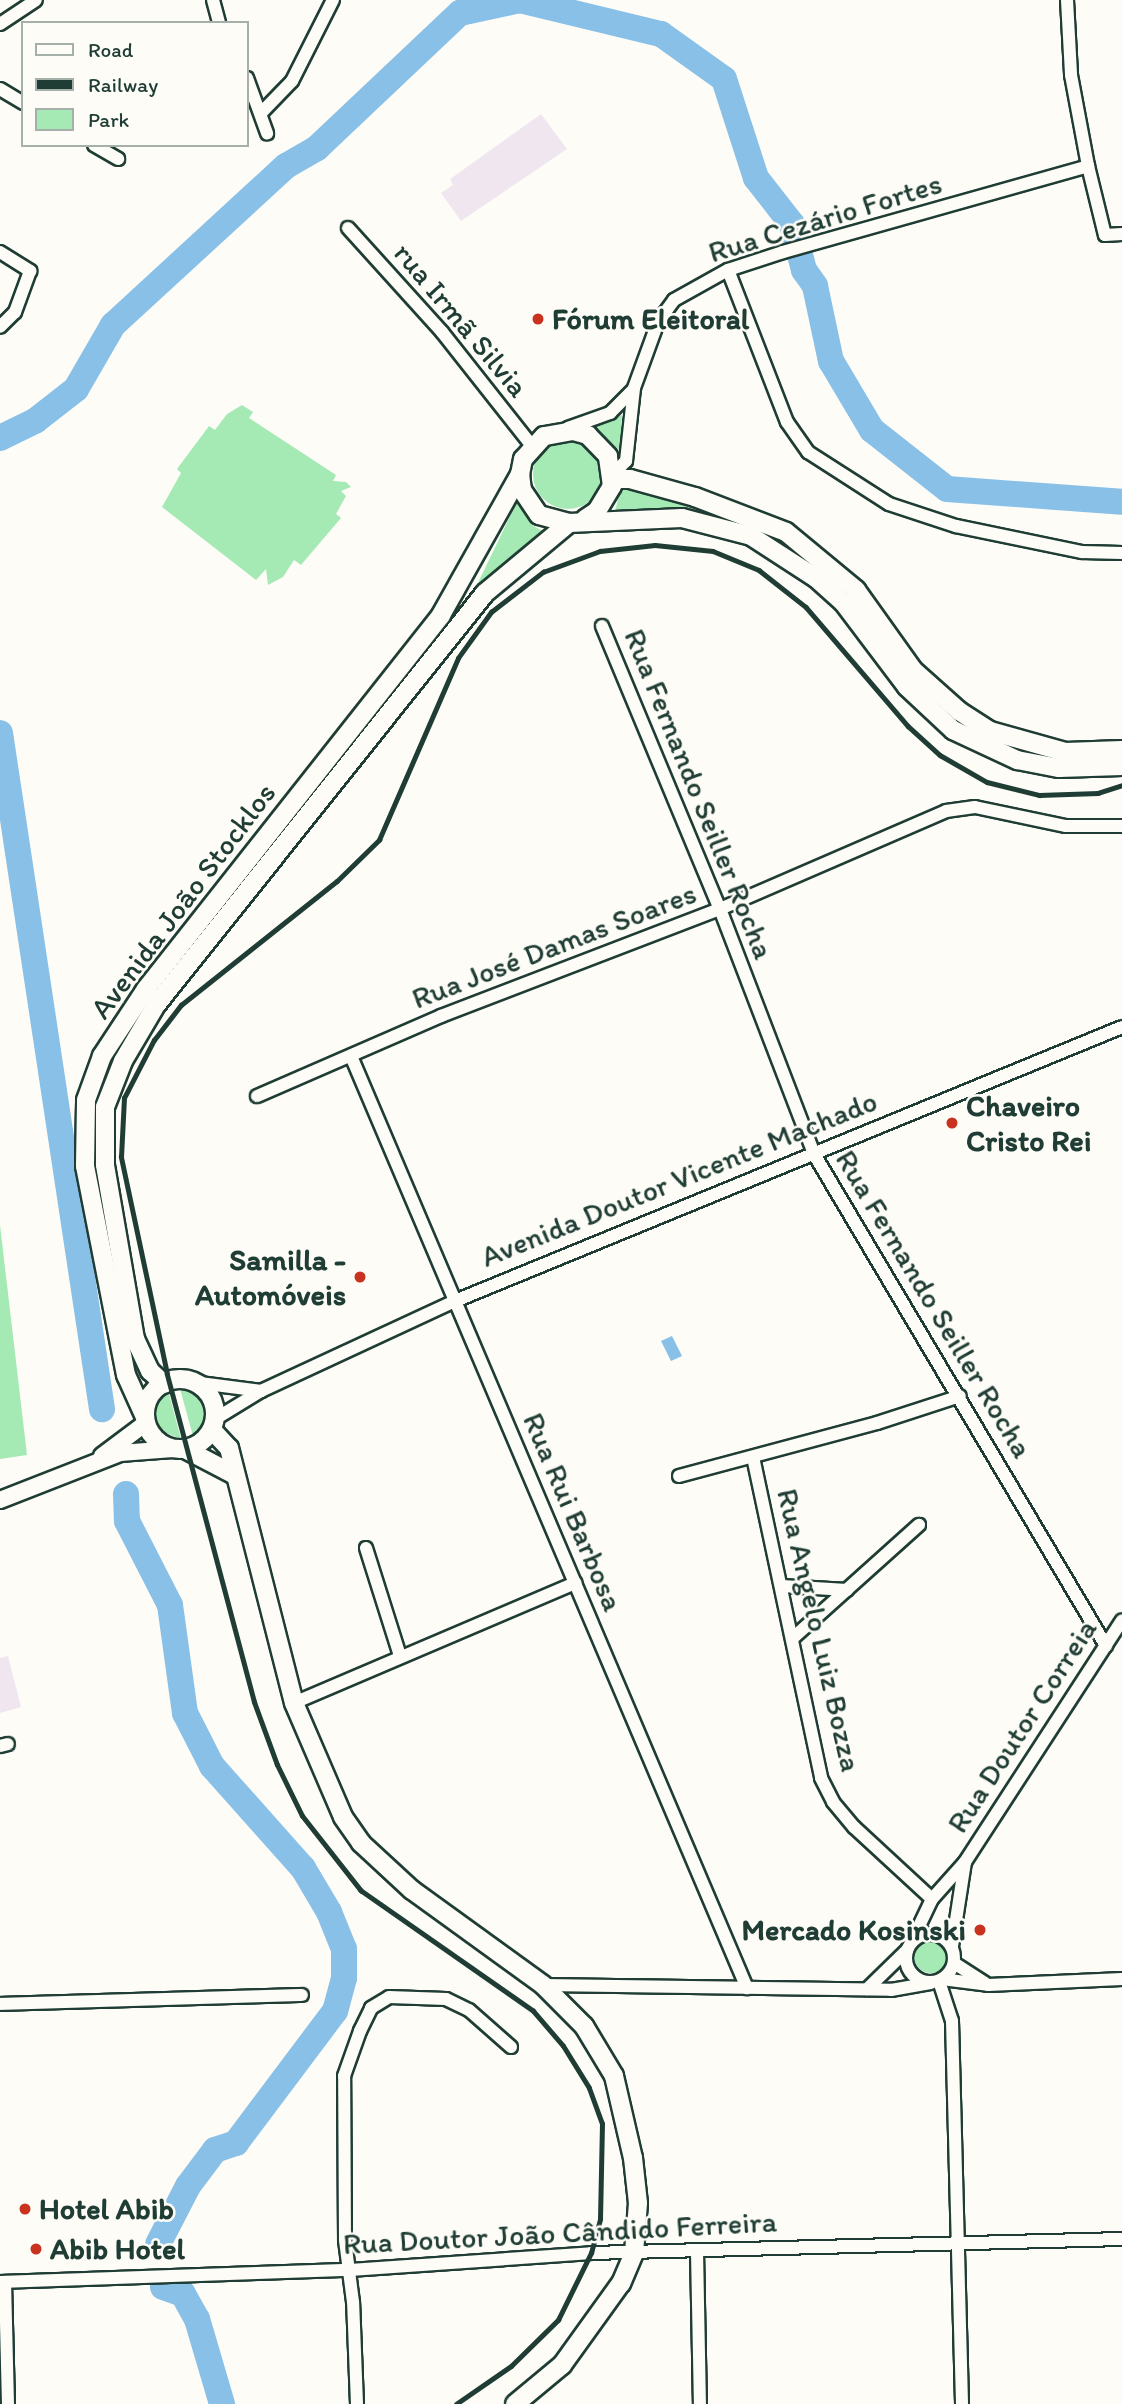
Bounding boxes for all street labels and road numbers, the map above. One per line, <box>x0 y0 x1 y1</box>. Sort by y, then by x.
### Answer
street label: Rua Cezário Fortes <box>705 166 945 270</box>
street label: rua Irmã Silvia <box>386 236 536 404</box>
street label: Rua Fernando Seiller Rocha <box>617 625 781 963</box>
street label: Avenida João Stocklos <box>83 776 283 1026</box>
street label: Rua José Damas Soares <box>406 875 702 1017</box>
street label: Avenida Doutor Vicente Machado <box>476 1083 882 1275</box>
street label: Rua Fernando Seiller Rocha <box>829 1145 1039 1463</box>
street label: Rua Rui Barbosa <box>515 1407 631 1617</box>
street label: Rua Angelo Luiz Bozza <box>769 1485 869 1775</box>
street label: Rua Doutor Correia <box>939 1612 1105 1840</box>
street label: Rua Doutor João Cândido Ferreira <box>342 2204 778 2262</box>

